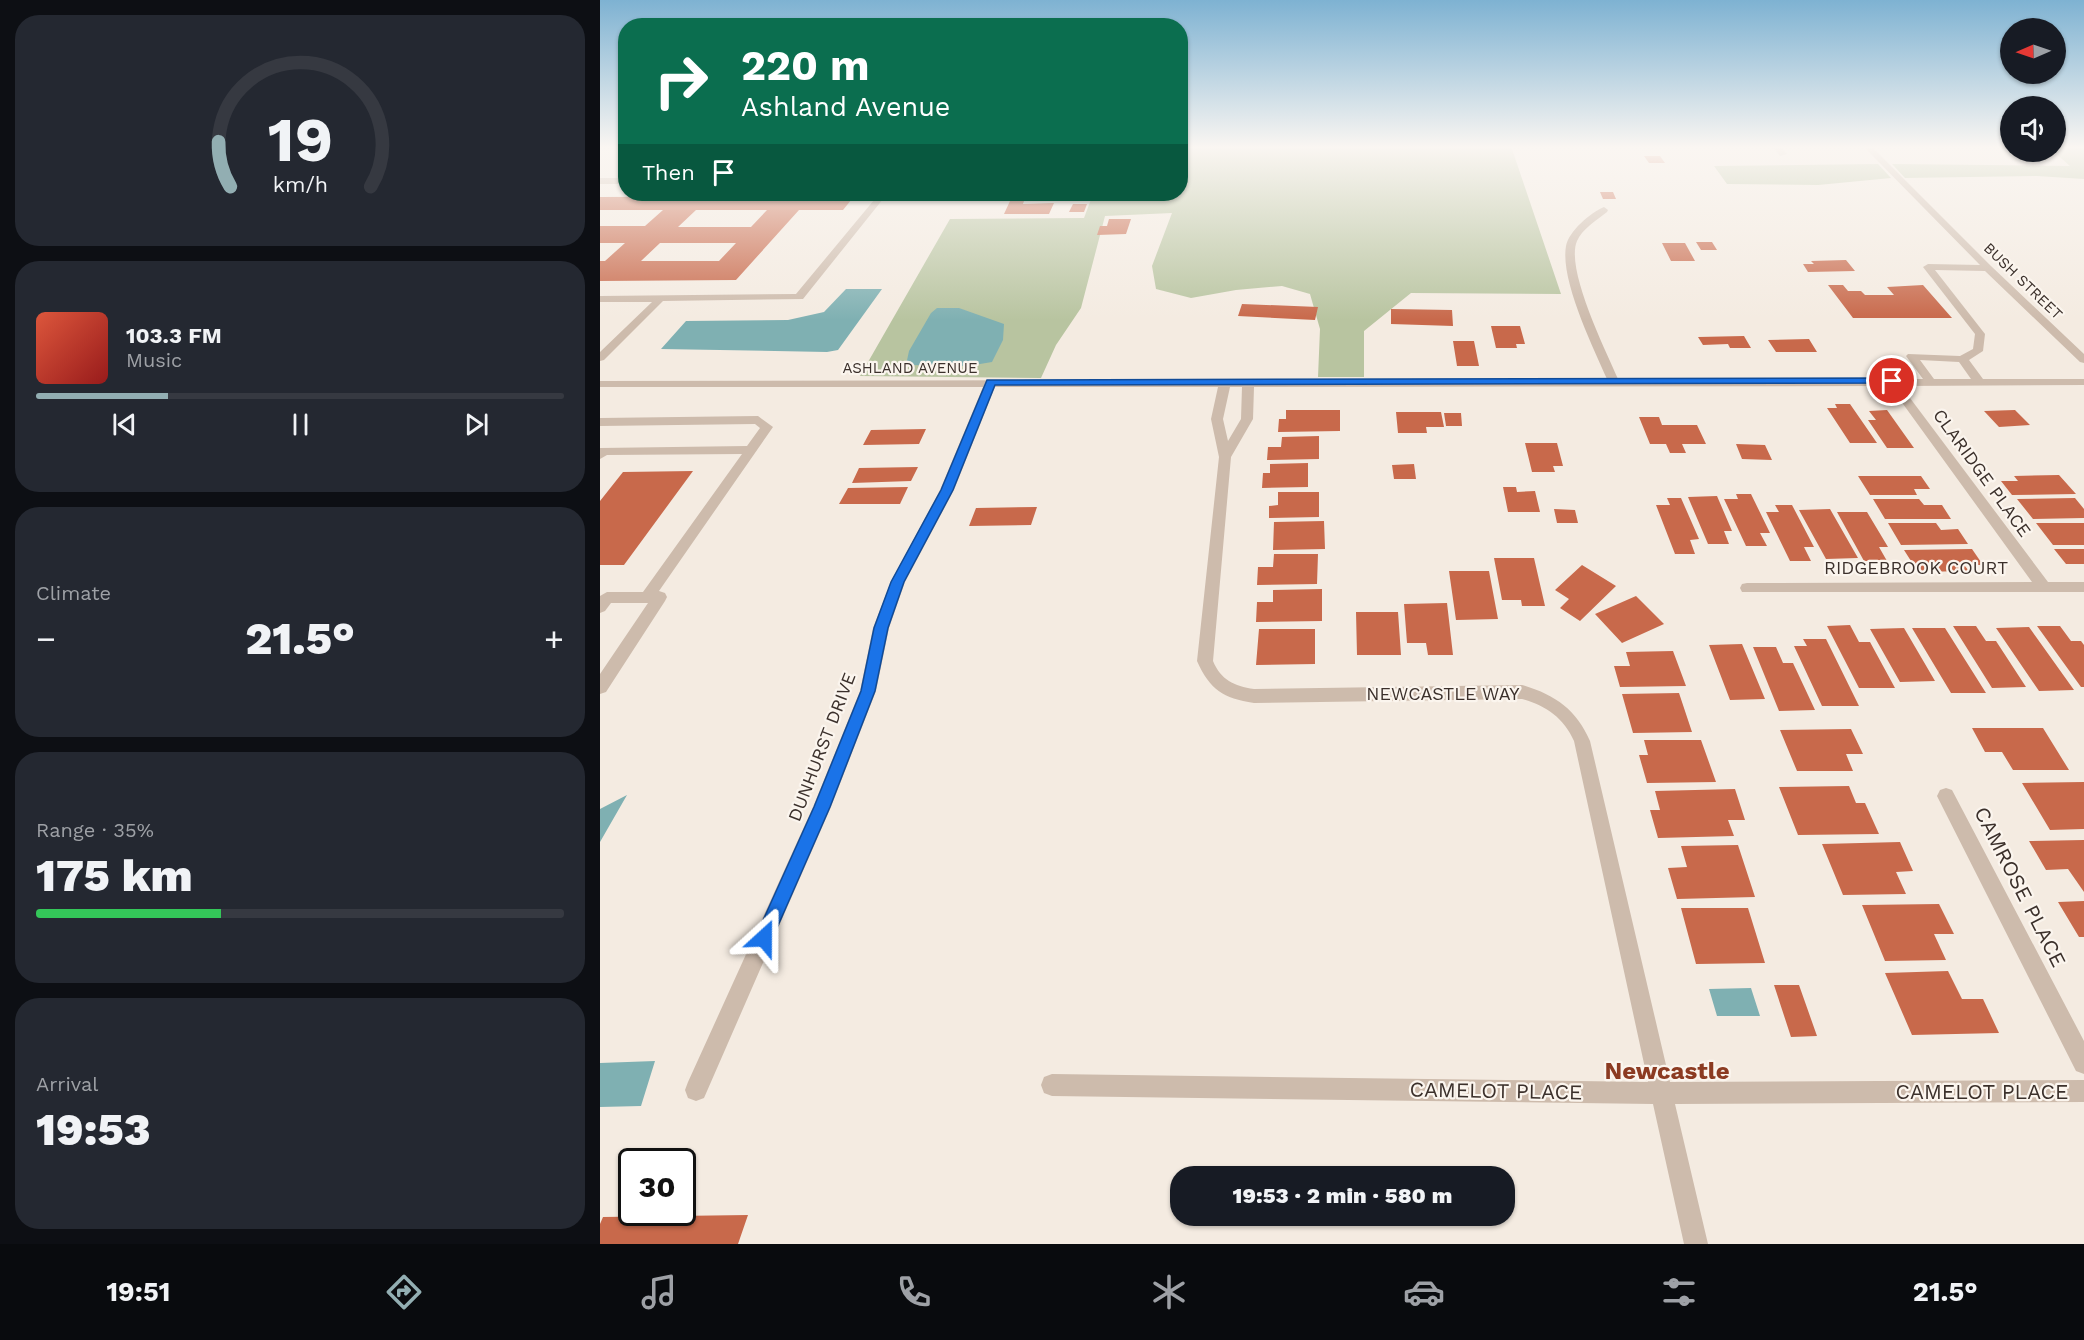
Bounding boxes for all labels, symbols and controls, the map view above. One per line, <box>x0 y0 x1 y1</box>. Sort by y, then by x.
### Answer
north arrow <box>2000 18 2066 84</box>
map controls <box>2000 18 2066 162</box>
text: 220 m <box>741 41 870 90</box>
icon: right <box>642 42 720 120</box>
text: Ashland Avenue <box>741 91 950 123</box>
button: sound <box>2000 96 2066 162</box>
text: 19 <box>267 104 333 177</box>
icon: arrive <box>707 156 740 189</box>
text: Then <box>642 160 695 185</box>
text: km/h <box>272 173 328 198</box>
street label: BUSH STREET <box>1980 239 2066 323</box>
text: 103.3 FM <box>126 323 222 348</box>
text: Music <box>126 348 182 372</box>
pin <box>1866 355 1917 406</box>
street label: ASHLAND AVENUE <box>842 359 978 377</box>
icon: arrive <box>1875 364 1908 397</box>
street label: CLARIDGE PLACE <box>1929 405 2036 541</box>
icon: previous <box>108 408 141 441</box>
icon: pause <box>284 408 317 441</box>
icon: next <box>460 408 493 441</box>
street label: RIDGEBROOK COURT <box>1824 557 2008 578</box>
text: Climate <box>36 581 111 605</box>
text: 21.5° <box>245 612 355 665</box>
text: − <box>36 619 56 658</box>
text: + <box>544 619 564 658</box>
street label: DUNHURST DRIVE <box>783 669 860 824</box>
street label: NEWCASTLE WAY <box>1366 683 1520 704</box>
street label: CAMROSE PLACE <box>1969 803 2072 971</box>
text: Range · 35% <box>36 818 154 842</box>
text: 175 km <box>36 849 193 902</box>
position arrow <box>732 906 796 970</box>
district label: Newcastle <box>1604 1057 1730 1085</box>
text: Arrival <box>36 1072 98 1096</box>
street label: CAMELOT PLACE <box>1409 1076 1583 1105</box>
street label: CAMELOT PLACE <box>1896 1079 2068 1104</box>
text: 19:53 <box>36 1103 151 1156</box>
speed limit sign: 30 <box>618 1148 696 1226</box>
text: 19:53 · 2 min · 580 m <box>1233 1183 1452 1208</box>
icon: directions <box>383 1271 425 1313</box>
icon: music <box>638 1271 680 1313</box>
icon: phone <box>893 1271 935 1313</box>
icon: climate <box>1148 1271 1190 1313</box>
icon: car <box>1403 1271 1445 1313</box>
icon: filters <box>1658 1271 1700 1313</box>
text: 19:51 <box>106 1276 170 1308</box>
text: 21.5° <box>1913 1276 1978 1308</box>

